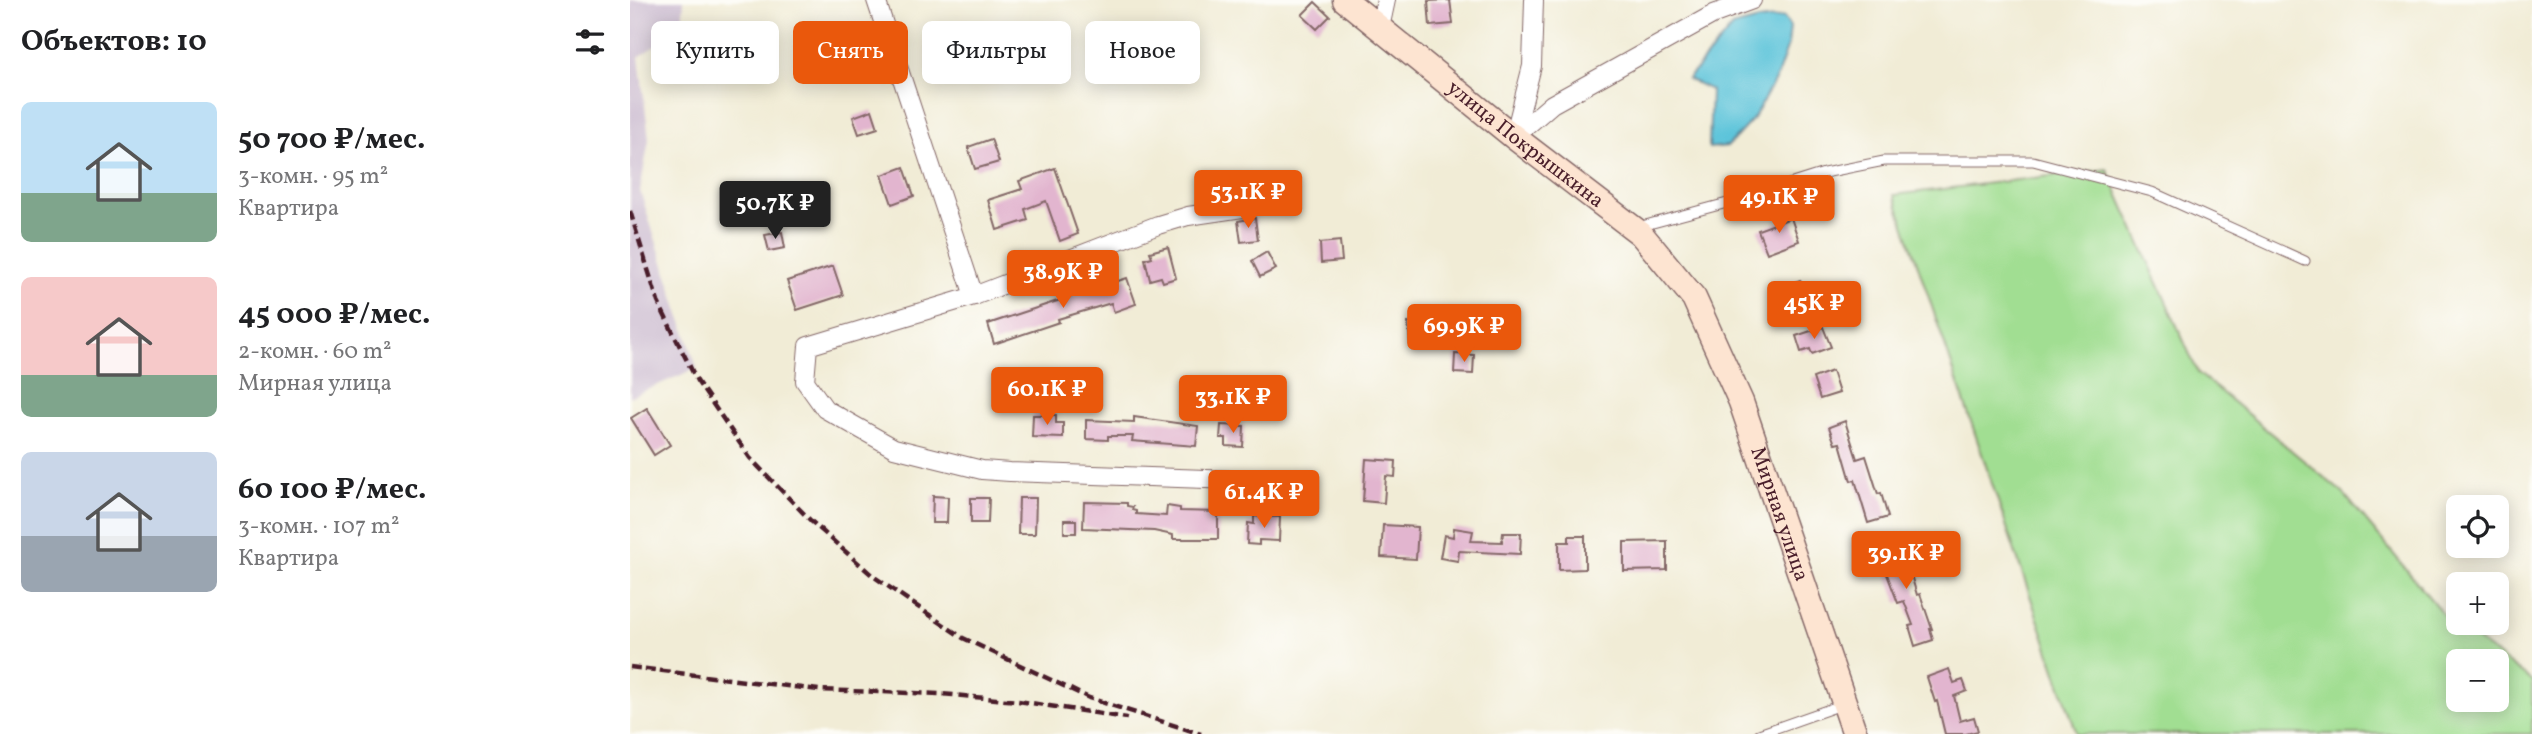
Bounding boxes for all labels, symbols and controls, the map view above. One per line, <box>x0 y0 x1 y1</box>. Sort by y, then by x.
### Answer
text: Объектов: 10 <box>21 21 207 63</box>
chip: Купить <box>651 21 779 84</box>
chip: Снять <box>793 21 908 84</box>
chip: Фильтры <box>922 21 1071 84</box>
chip: Новое <box>1085 21 1200 84</box>
icon: filters <box>571 23 609 61</box>
street label: улица Покрышкина <box>1441 74 1610 215</box>
text: 50 700 ₽/мес. <box>238 119 426 161</box>
icon: home <box>77 130 161 214</box>
text: 3-комн. · 95 m² <box>238 161 388 193</box>
pin: 53.1K ₽ <box>1183 170 1313 230</box>
pin: 49.1K ₽ <box>1714 176 1844 235</box>
text: 53.1K ₽ <box>1210 177 1286 209</box>
pin: 50.7K ₽ <box>710 182 840 241</box>
text: 49.1K ₽ <box>1740 182 1818 214</box>
text: 50.7K ₽ <box>736 188 814 220</box>
text: Квартира <box>238 193 339 225</box>
pin: 38.9K ₽ <box>998 250 1128 310</box>
text: 38.9K ₽ <box>1023 257 1103 289</box>
pin: 45K ₽ <box>1765 282 1863 341</box>
text: 45K ₽ <box>1783 288 1845 320</box>
text: 45 000 ₽/мес. <box>238 294 431 336</box>
pin: 69.9K ₽ <box>1399 304 1529 364</box>
icon: home <box>77 305 161 389</box>
text: 69.9K ₽ <box>1423 311 1505 343</box>
text: 2-комн. · 60 m² <box>238 336 392 368</box>
text: Мирная улица <box>238 368 392 400</box>
pin: 60.1K ₽ <box>982 368 1112 427</box>
text: 60.1K ₽ <box>1007 374 1087 406</box>
pin: 33.1K ₽ <box>1168 376 1298 435</box>
text: 33.1K ₽ <box>1195 382 1271 414</box>
street label: Мирная улица <box>1743 443 1816 585</box>
text: 60 100 ₽/мес. <box>238 469 427 511</box>
pin: 61.4K ₽ <box>1199 470 1329 530</box>
text: 61.4K ₽ <box>1224 477 1304 509</box>
icon: home <box>77 480 161 564</box>
map controls <box>2446 495 2509 712</box>
button: locate <box>2446 495 2509 558</box>
text: 3-комн. · 107 m² <box>238 511 400 543</box>
pin: 39.1K ₽ <box>1841 532 1971 591</box>
text: 39.1K ₽ <box>1868 538 1944 570</box>
text: Квартира <box>238 543 339 575</box>
button: + <box>2446 572 2509 635</box>
button: − <box>2446 649 2509 712</box>

